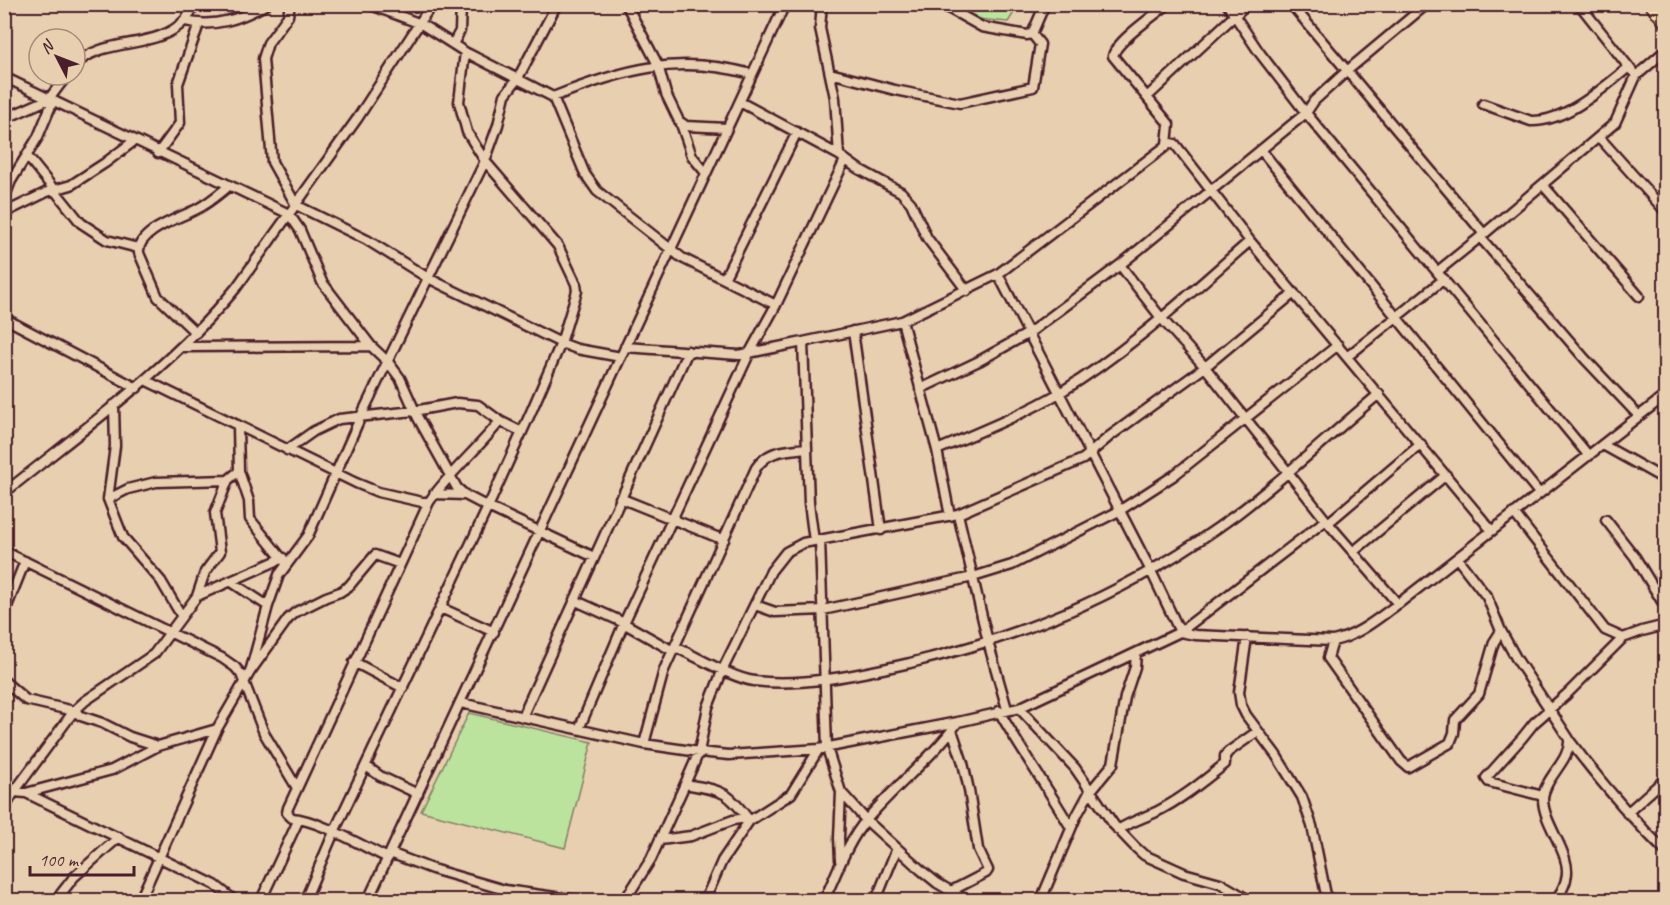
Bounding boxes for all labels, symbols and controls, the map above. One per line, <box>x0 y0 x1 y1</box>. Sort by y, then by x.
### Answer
north arrow <box>27 27 87 87</box>
text: N <box>36 35 59 58</box>
scale bar <box>30 839 134 877</box>
text: 100 m <box>39 849 80 871</box>

